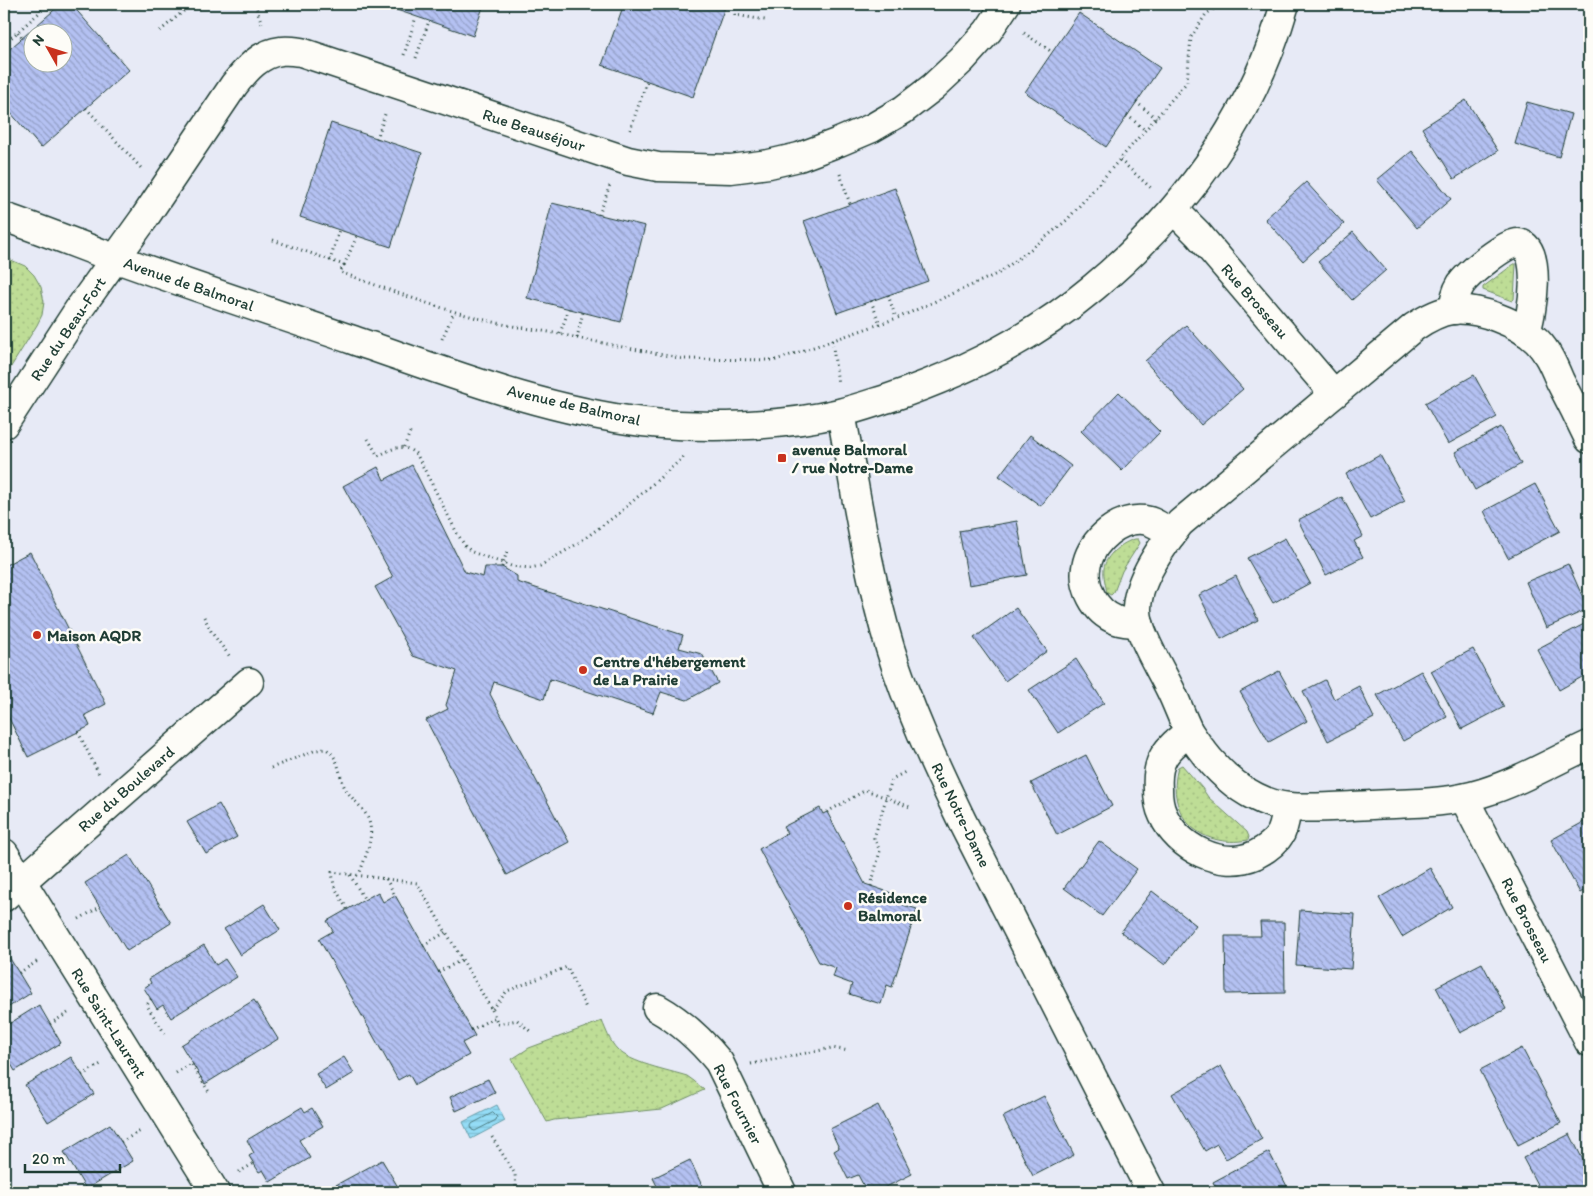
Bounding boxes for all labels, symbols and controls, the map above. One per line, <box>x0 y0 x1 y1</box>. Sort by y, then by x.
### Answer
north arrow <box>22 22 72 72</box>
text: N <box>29 31 48 49</box>
street label: Rue Beauséjour <box>480 104 588 156</box>
street label: Avenue de Balmoral <box>121 253 257 315</box>
street label: Rue Brosseau <box>1217 260 1293 342</box>
street label: Rue du Beau-Fort <box>26 274 110 384</box>
street label: Avenue de Balmoral <box>505 380 643 430</box>
place label: avenue Balmoral / rue Notre-Dame <box>791 440 914 477</box>
marker: avenue Balmoral / rue Notre-Dame <box>776 452 788 464</box>
place label: Maison AQDR <box>47 626 141 645</box>
marker: Maison AQDR <box>31 629 43 641</box>
place label: Centre d'hébergement de La Prairie <box>593 652 745 689</box>
marker: Centre d'hébergement de La Prairie <box>577 664 589 676</box>
street label: Rue du Boulevard <box>74 742 178 836</box>
street label: Rue Notre-Dame <box>927 759 995 871</box>
street label: Rue Brosseau <box>1497 874 1557 966</box>
place label: Résidence Balmoral <box>858 888 927 925</box>
marker: Résidence Balmoral <box>842 900 854 912</box>
street label: Rue Saint-Laurent <box>67 964 151 1082</box>
street label: Rue Fournier <box>710 1060 767 1148</box>
scale bar <box>25 1141 120 1173</box>
text: 20 m <box>32 1150 66 1168</box>

